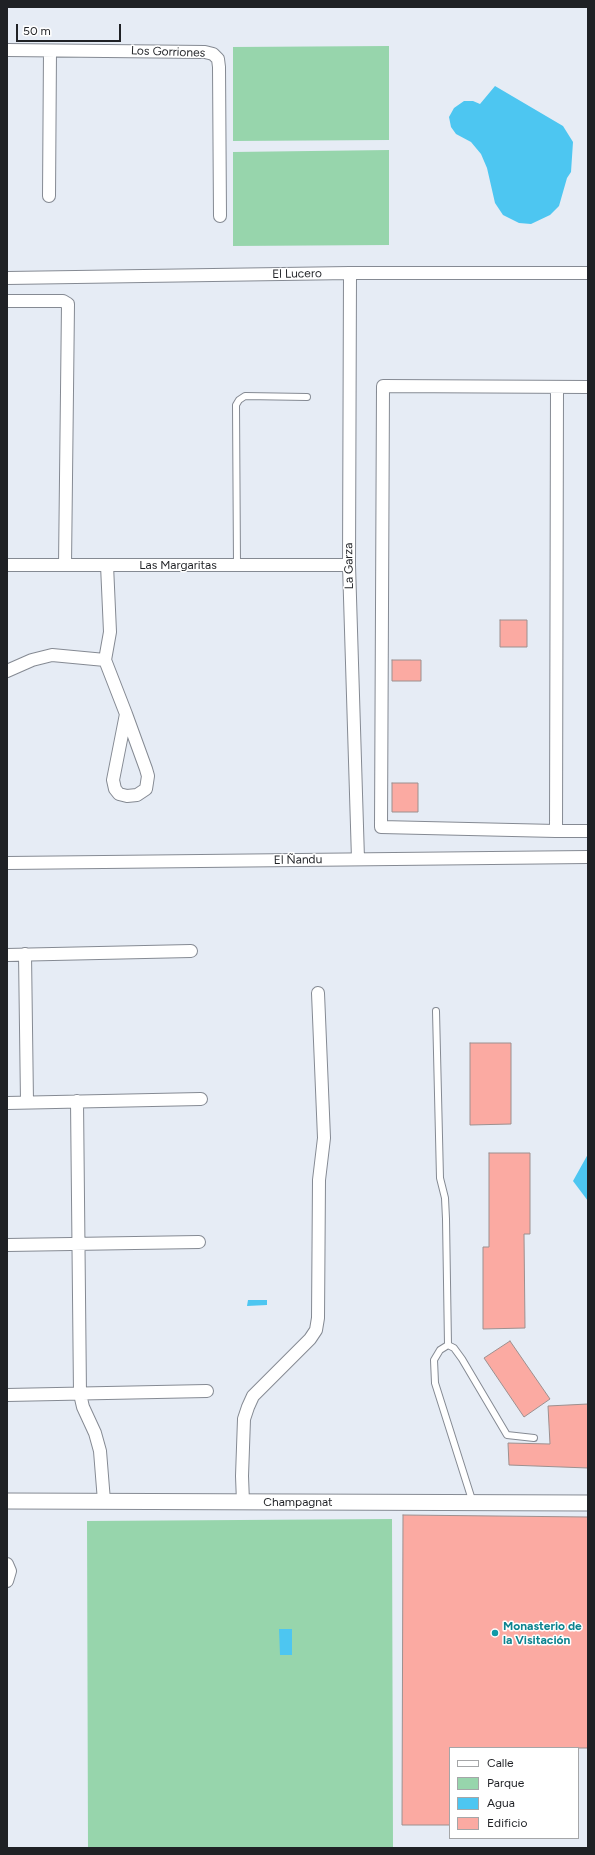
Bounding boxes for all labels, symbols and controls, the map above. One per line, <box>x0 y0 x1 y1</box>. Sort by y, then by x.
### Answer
scale bar <box>18 16 123 42</box>
text: 50 m <box>23 24 51 38</box>
street label: Los Gorriones <box>131 44 205 60</box>
street label: El Lucero <box>272 266 322 282</box>
street label: La Garza <box>341 543 357 589</box>
street label: Las Margaritas <box>139 558 217 572</box>
street label: El Ñandu <box>274 852 322 868</box>
street label: Champagnat <box>263 1495 333 1509</box>
place label: Monasterio de la Visitación <box>503 1619 582 1647</box>
marker: Monasterio de la Visitación <box>490 1628 500 1638</box>
legend <box>449 1747 579 1839</box>
text: Calle <box>487 1756 514 1770</box>
text: Parque <box>487 1776 524 1790</box>
text: Agua <box>487 1796 515 1810</box>
text: Edificio <box>487 1816 527 1830</box>

